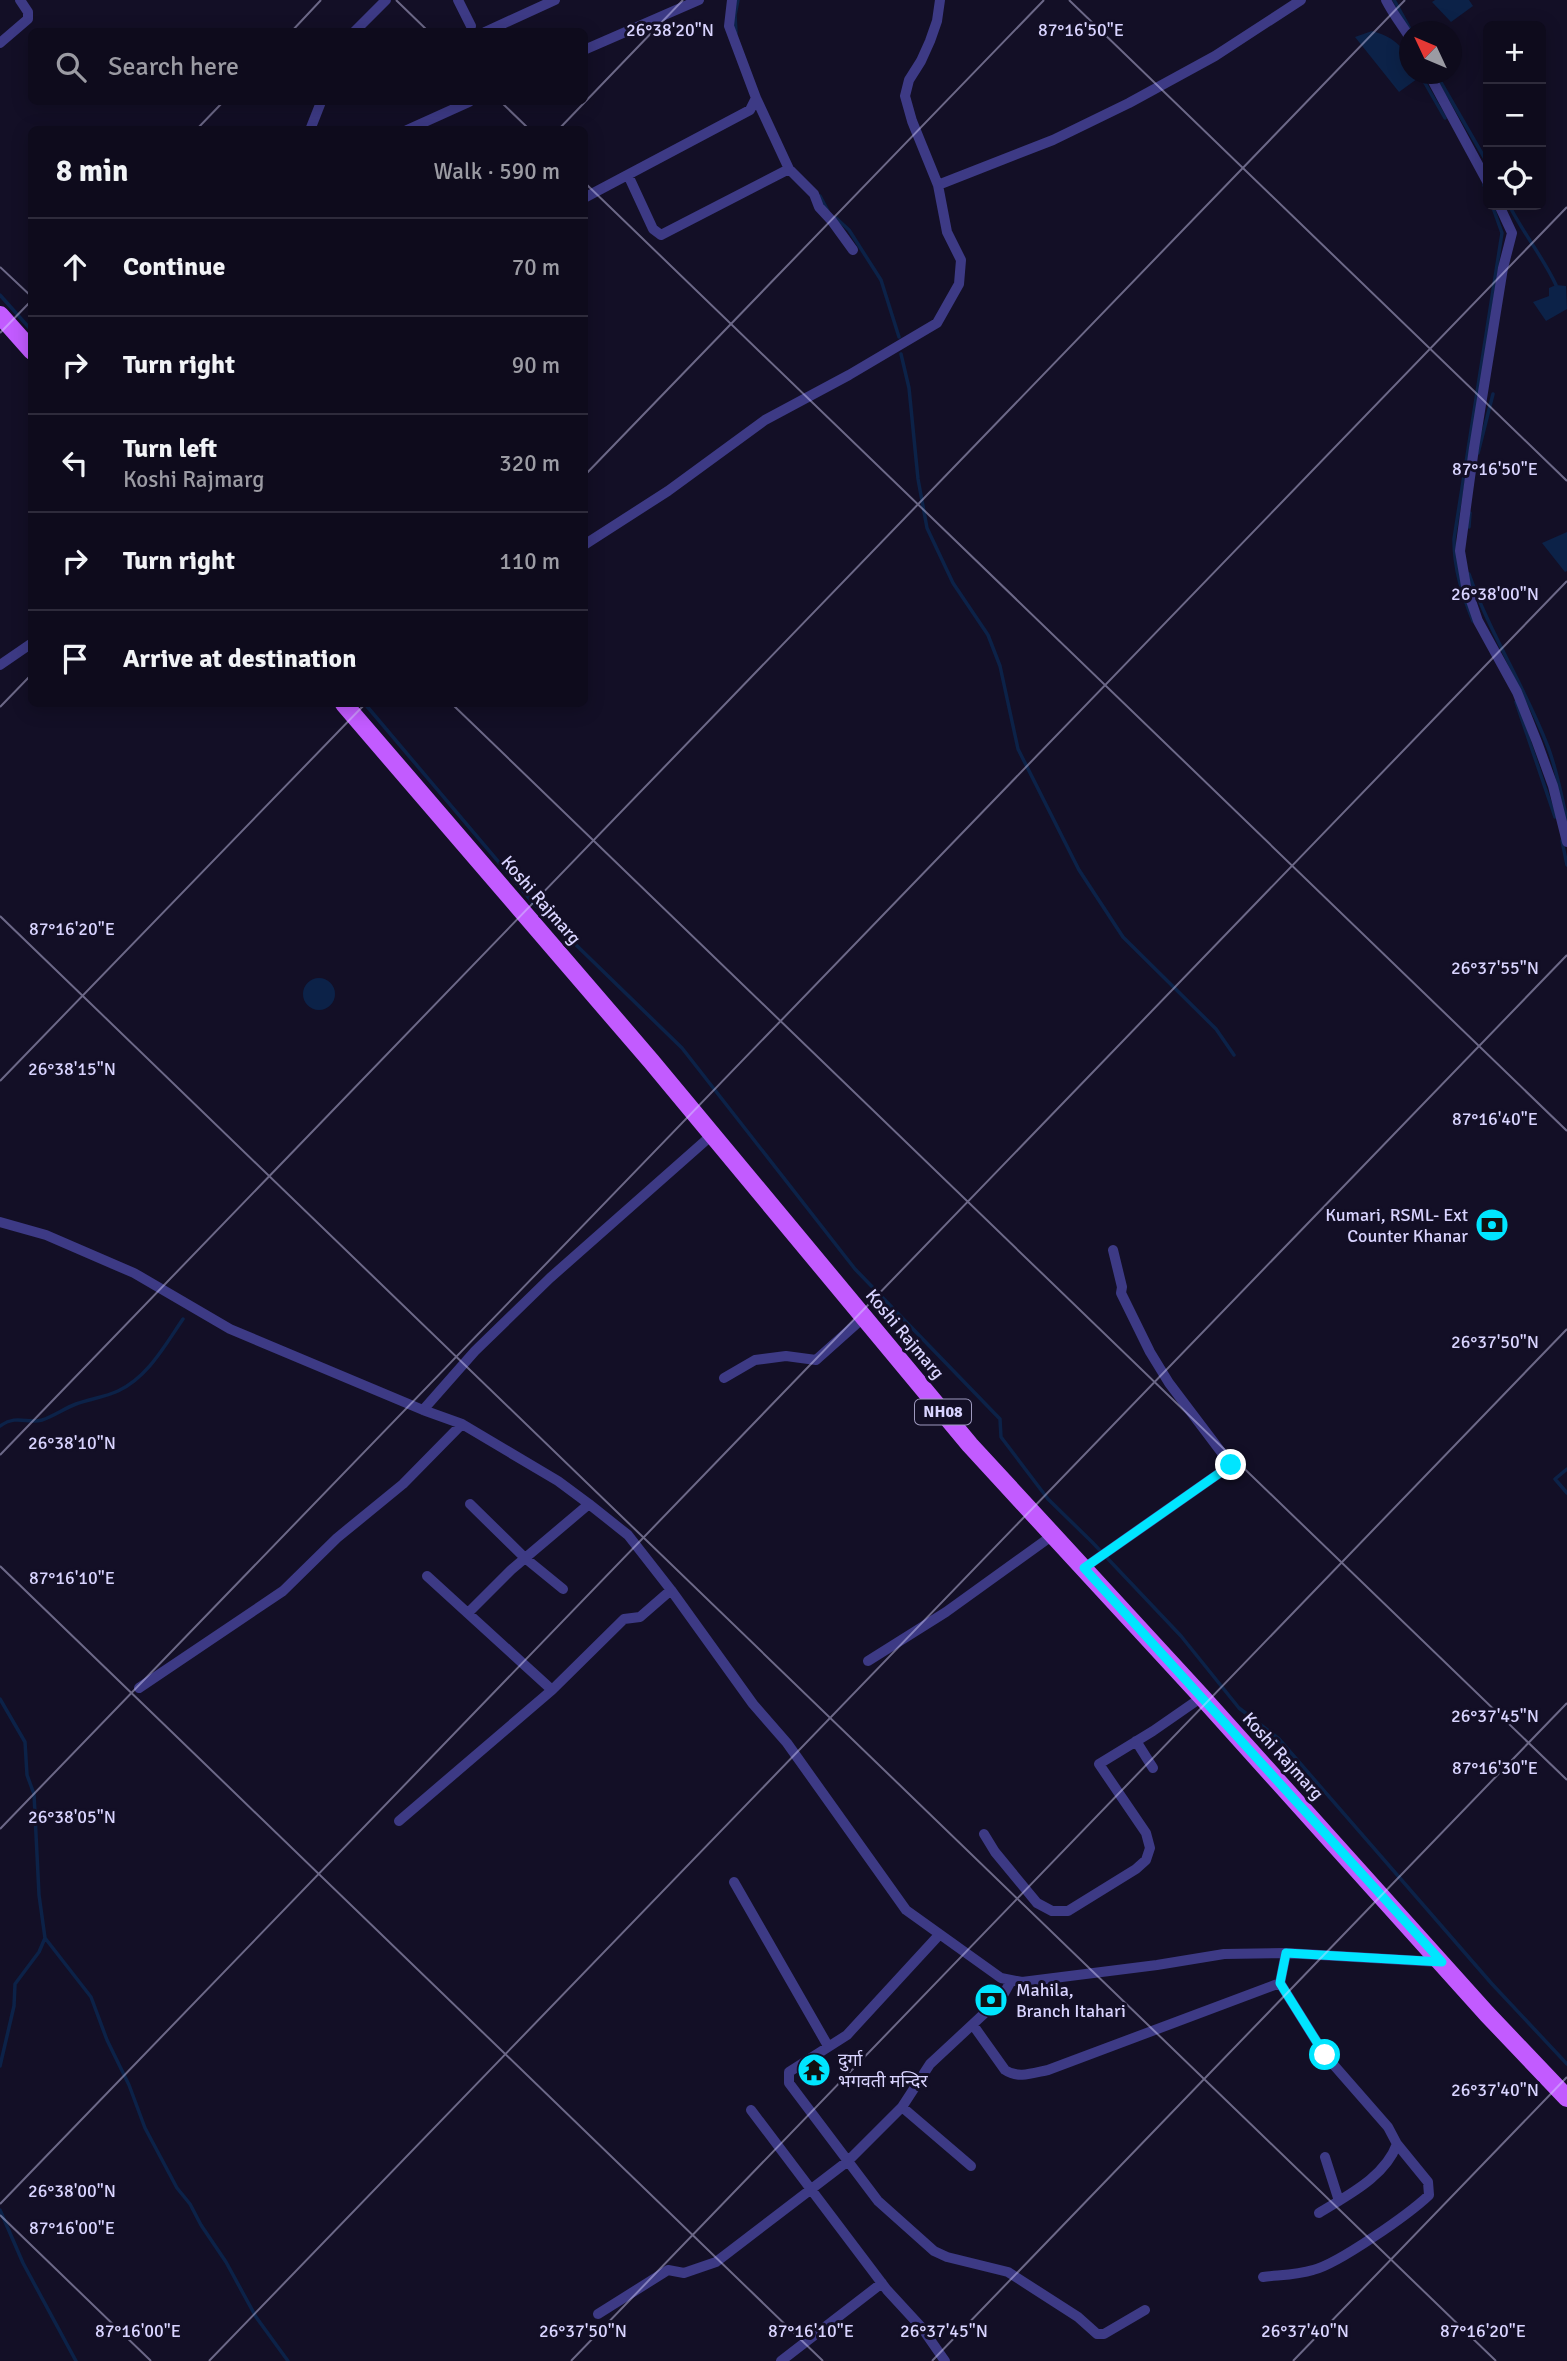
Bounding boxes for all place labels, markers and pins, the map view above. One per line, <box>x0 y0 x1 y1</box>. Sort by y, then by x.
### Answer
place label: Kumari, RSML- Ext Counter Khanar <box>1325 1204 1468 1247</box>
bank icon: Kumari, RSML- Ext Counter Khanar <box>1473 1206 1511 1244</box>
place label: Mahila, Branch Itahari <box>1016 1979 1126 2022</box>
bank icon: Mahila, Branch Itahari <box>972 1981 1010 2019</box>
place label: दुर्गा भगवती मन्दिर <box>838 2049 928 2092</box>
temple icon: दुर्गा भगवती मन्दिर <box>795 2051 833 2089</box>

